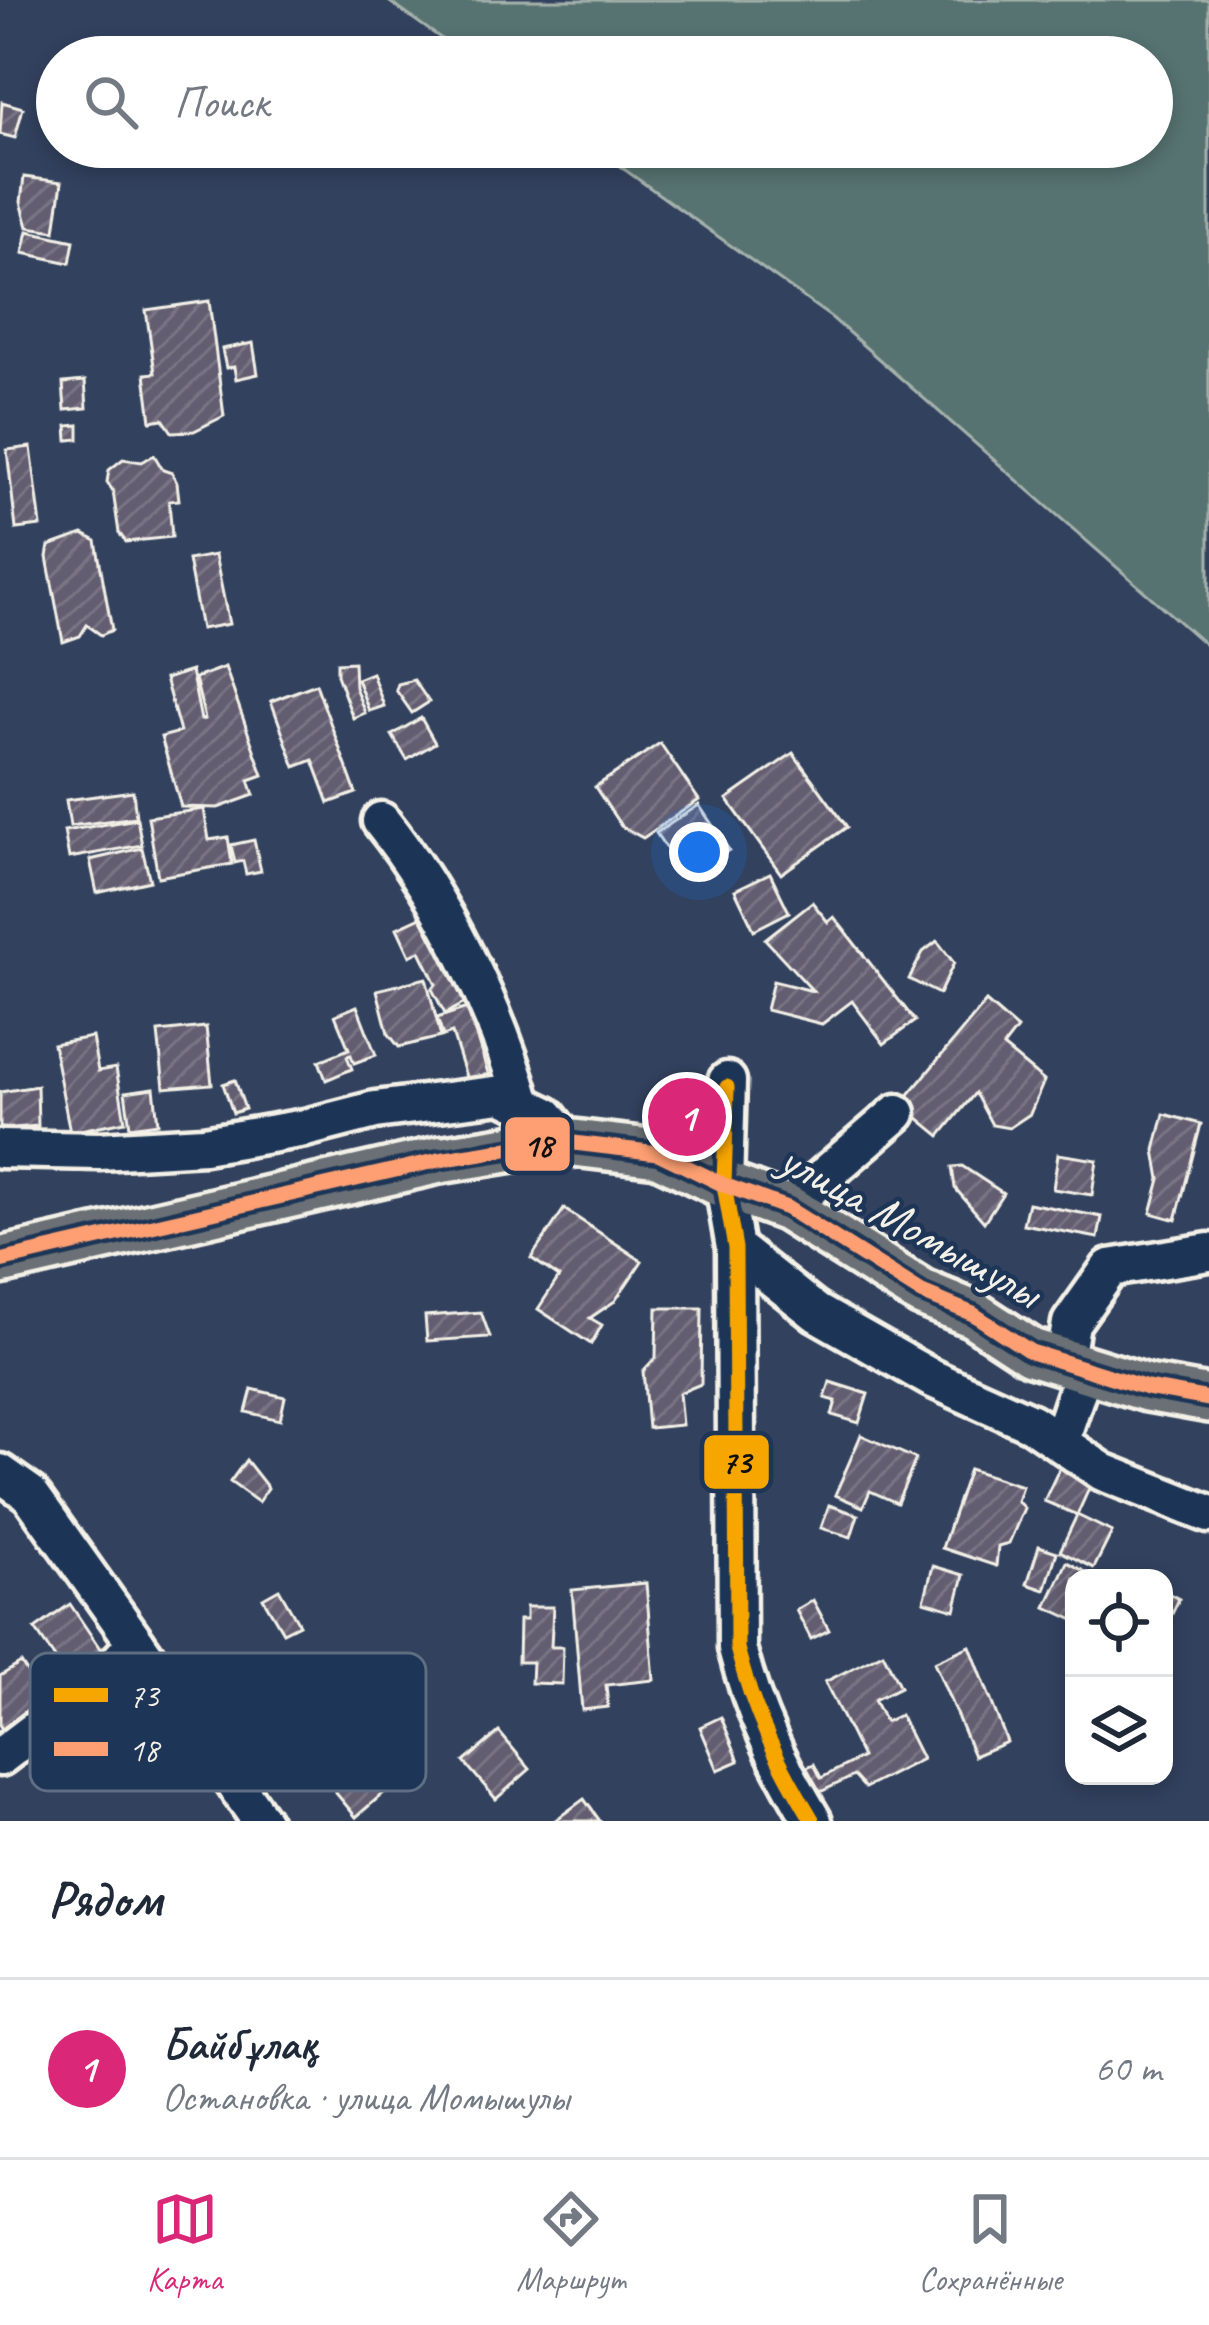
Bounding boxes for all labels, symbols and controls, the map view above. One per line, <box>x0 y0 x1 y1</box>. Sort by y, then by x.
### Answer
search box <box>36 36 1173 168</box>
icon: search <box>78 69 144 135</box>
text: Поиск <box>174 74 269 131</box>
your location <box>669 822 729 882</box>
pin: 1 <box>648 1072 726 1162</box>
line badge: 18 <box>503 1115 572 1173</box>
text: 18 <box>523 1124 557 1166</box>
street label: улица Момышулы <box>767 1127 1055 1323</box>
line badge: 73 <box>702 1433 771 1491</box>
text: 73 <box>721 1441 754 1483</box>
map controls <box>1065 1569 1173 1785</box>
button: locate <box>1065 1569 1173 1677</box>
legend <box>30 1653 426 1791</box>
text: 73 <box>129 1675 161 1717</box>
button: layers <box>1065 1677 1173 1785</box>
text: 18 <box>129 1729 162 1771</box>
text: Рядом <box>48 1867 162 1931</box>
text: Байбұлақ <box>162 2016 318 2073</box>
text: 1 <box>78 2044 96 2093</box>
text: 60 m <box>1095 2044 1161 2093</box>
text: Остановка · улица Момышулы <box>162 2073 569 2122</box>
tab: Карта <box>147 2186 222 2300</box>
tab: Маршрут <box>516 2186 625 2300</box>
tab: Сохранённые <box>919 2186 1062 2300</box>

